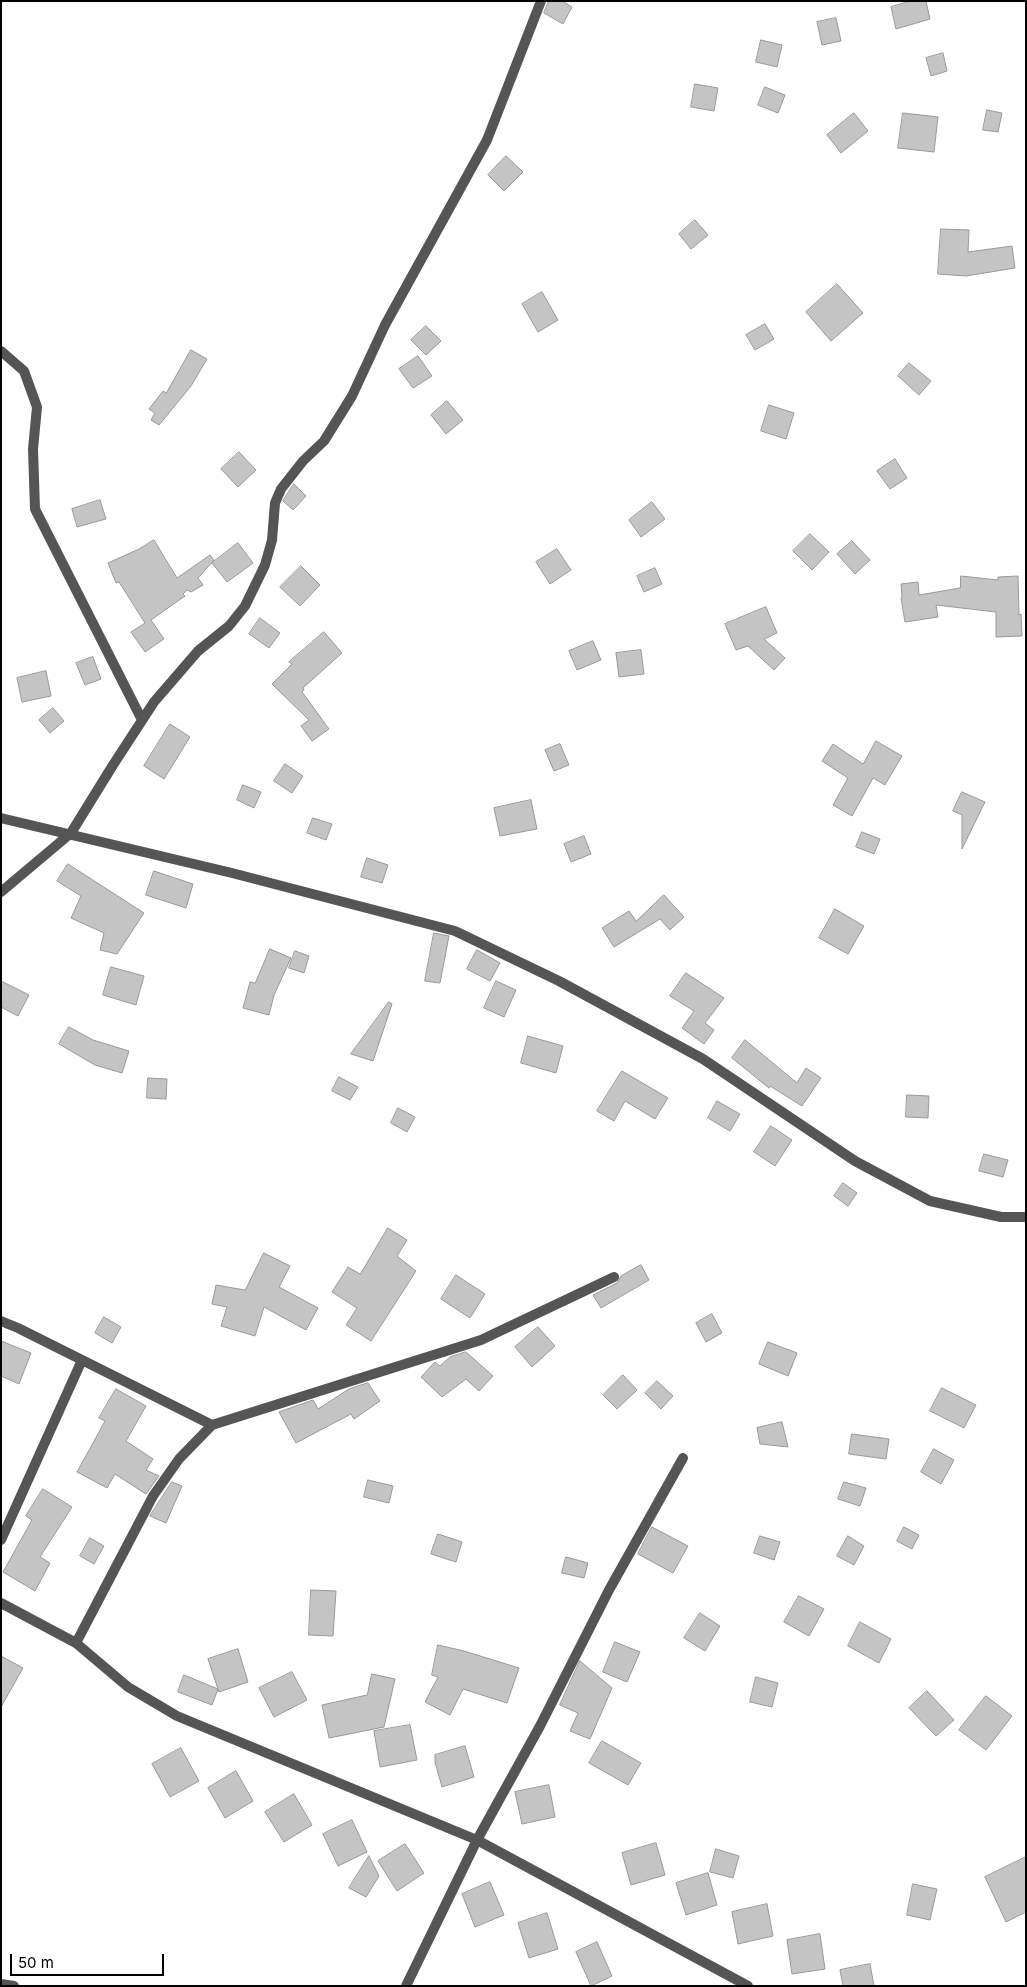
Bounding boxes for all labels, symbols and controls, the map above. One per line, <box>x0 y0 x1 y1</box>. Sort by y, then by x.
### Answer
scale bar <box>12 1944 166 1976</box>
text: 50 m <box>18 1953 54 1972</box>

